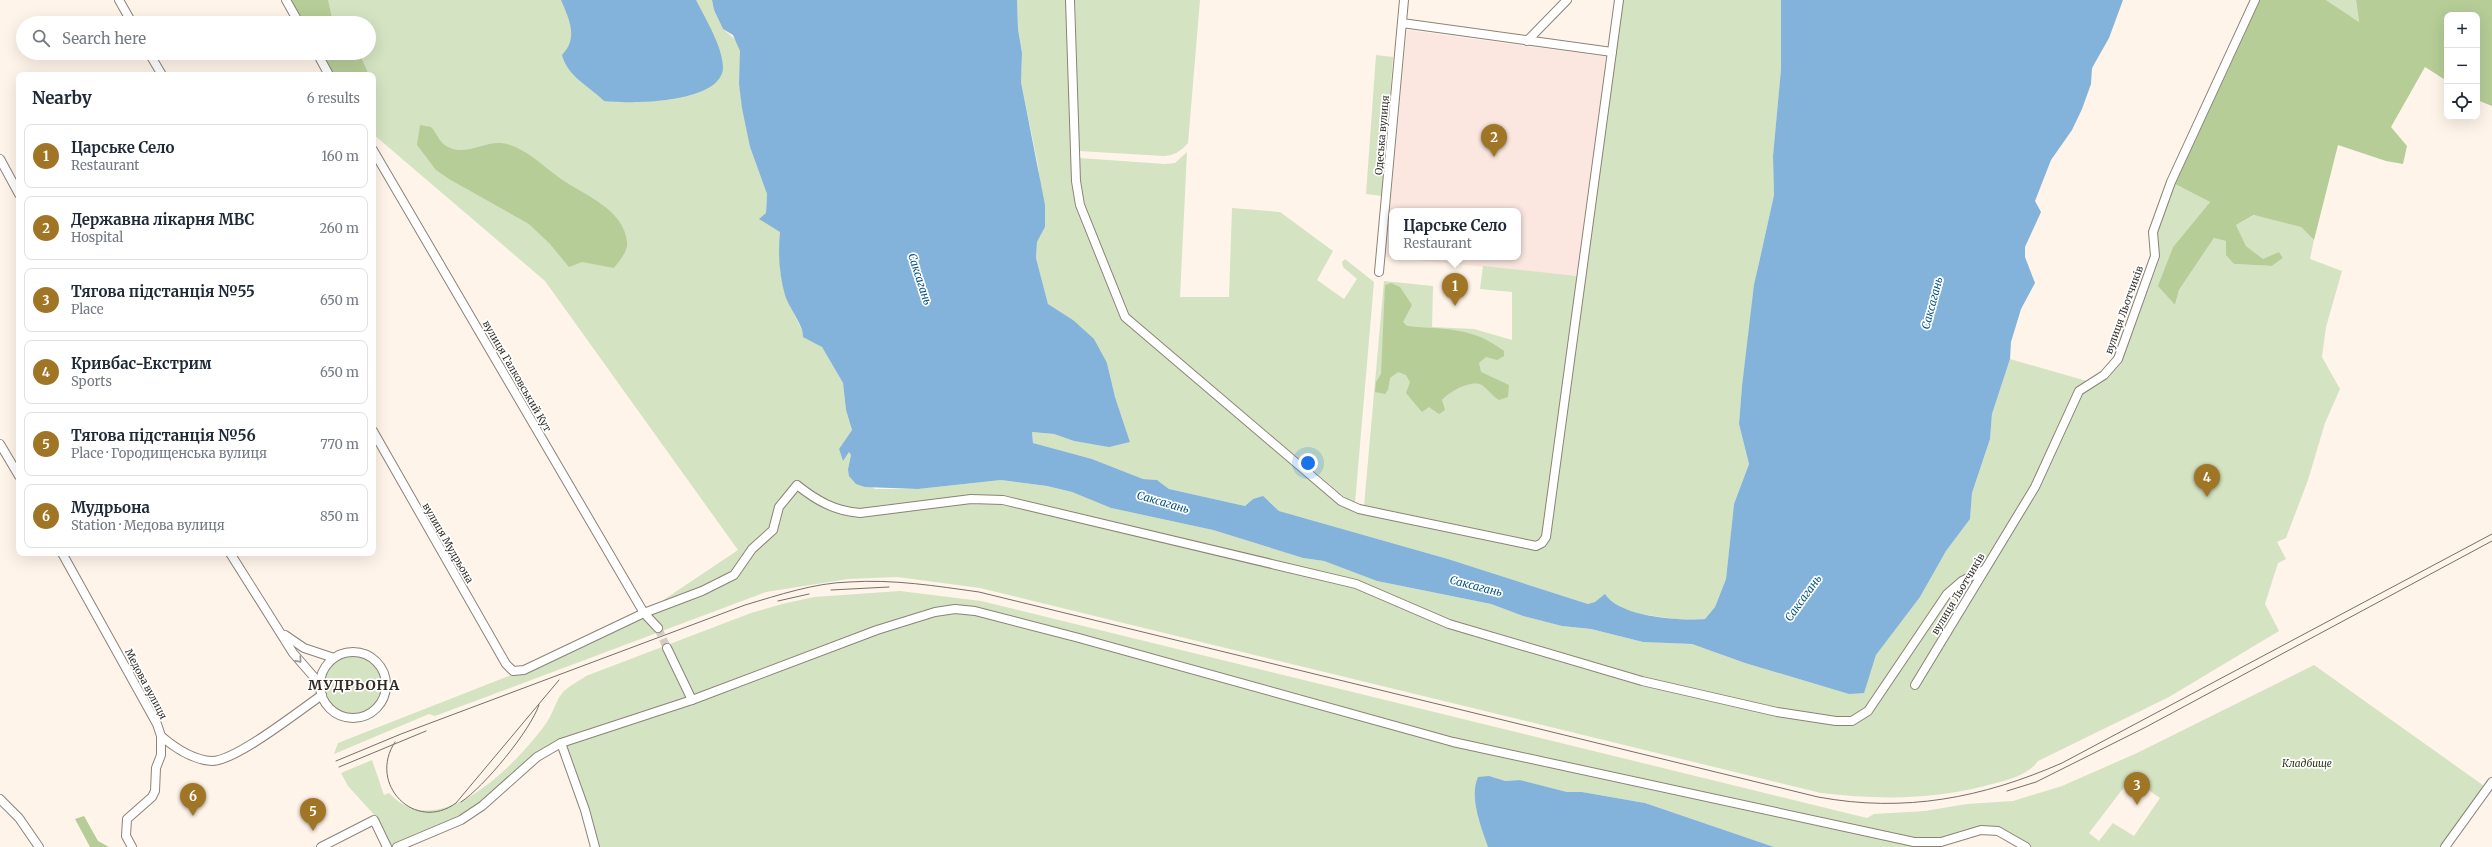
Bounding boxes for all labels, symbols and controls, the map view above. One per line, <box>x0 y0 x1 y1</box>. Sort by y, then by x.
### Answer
map controls <box>2444 12 2480 120</box>
button: + <box>2444 12 2480 48</box>
search box <box>16 16 376 60</box>
icon: search <box>30 27 52 49</box>
text: Search here <box>62 29 146 48</box>
button: − <box>2444 48 2480 84</box>
button: locate <box>2444 84 2480 120</box>
text: Nearby <box>32 87 92 109</box>
text: 6 results <box>307 90 360 107</box>
street label: Одеська вулиця <box>1372 95 1392 175</box>
pin: 2 <box>1481 124 1507 157</box>
text: Царське Село <box>71 138 174 157</box>
text: 1 <box>43 148 49 165</box>
text: 160 m <box>321 148 359 165</box>
text: Restaurant <box>71 157 139 174</box>
popup <box>1389 208 1521 260</box>
text: Державна лікарня МВС <box>71 210 255 229</box>
text: Царське Село <box>1403 216 1507 235</box>
text: 2 <box>42 220 50 237</box>
text: 260 m <box>319 220 359 237</box>
text: Hospital <box>71 229 123 246</box>
text: Restaurant <box>1403 235 1472 252</box>
water label: Саксагань <box>905 251 935 307</box>
street label: вулиця Льотчиків <box>2102 264 2146 356</box>
pin: 1 <box>1442 273 1468 306</box>
water label: Саксагань <box>1918 275 1946 331</box>
text: Тягова підстанція №55 <box>71 282 255 301</box>
text: 3 <box>42 292 50 309</box>
text: 650 m <box>320 292 359 309</box>
text: Place <box>71 301 104 318</box>
street label: вулиця Галковський Кут <box>480 318 554 434</box>
text: Кривбас-Екстрим <box>71 354 212 373</box>
text: 4 <box>42 364 50 381</box>
text: 650 m <box>320 364 359 381</box>
text: Sports <box>71 373 112 390</box>
text: Тягова підстанція №56 <box>71 426 256 445</box>
text: 5 <box>42 436 50 453</box>
text: 770 m <box>320 436 359 453</box>
text: Place · Городищенська вулиця <box>71 445 267 462</box>
your location <box>1298 453 1318 473</box>
pin: 4 <box>2194 464 2220 497</box>
water label: Саксагань <box>1135 488 1191 516</box>
text: Мудрьона <box>71 498 150 517</box>
street label: вулиця Мудрьона <box>420 501 477 586</box>
text: 6 <box>42 508 50 525</box>
text: 850 m <box>320 508 359 525</box>
text: Station · Медова вулиця <box>71 517 225 534</box>
street label: вулиця Льотчиків <box>1929 551 1988 637</box>
water label: Саксагань <box>1782 572 1825 624</box>
water label: Саксагань <box>1448 573 1504 599</box>
street label: Медова вулиця <box>122 647 170 721</box>
one-way arrow <box>294 655 301 662</box>
district label: МУДРЬОНА <box>308 676 400 694</box>
park label: Кладбище <box>2282 757 2332 770</box>
pin: 3 <box>2124 772 2150 805</box>
pin: 6 <box>180 783 206 816</box>
pin: 5 <box>300 798 326 831</box>

